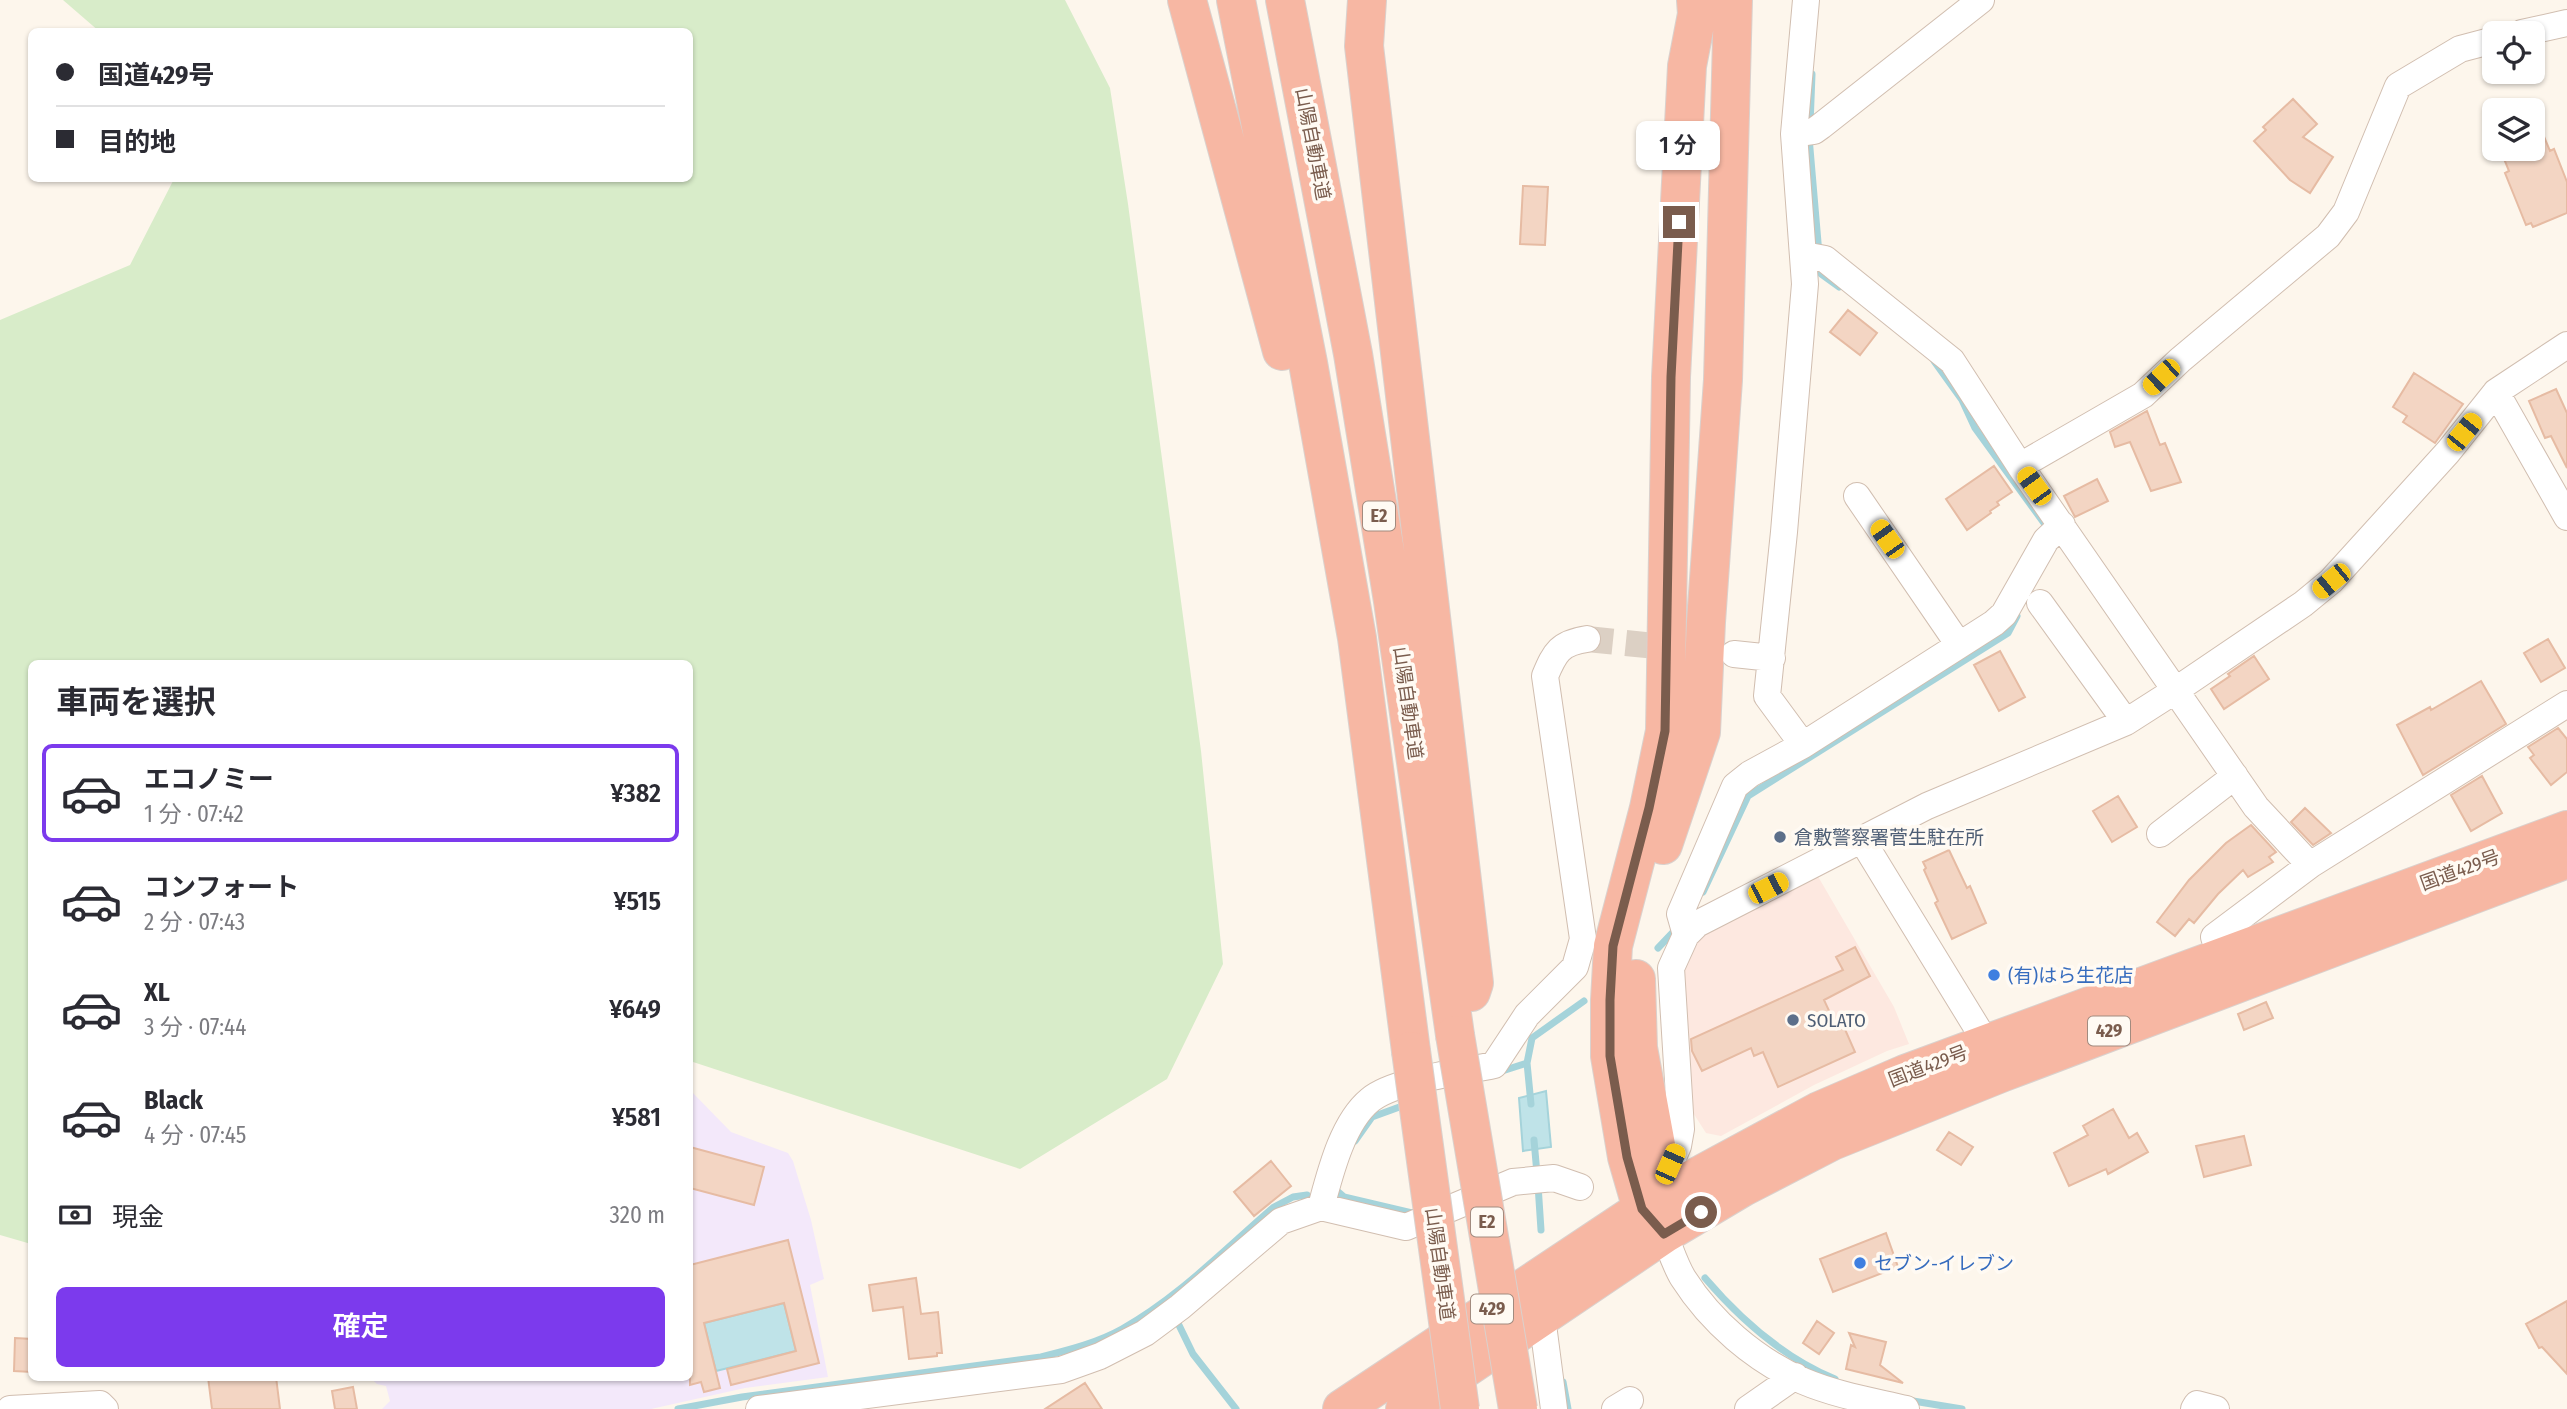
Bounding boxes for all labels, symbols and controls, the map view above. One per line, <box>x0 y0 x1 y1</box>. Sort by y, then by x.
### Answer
map controls <box>2482 21 2545 161</box>
button: locate <box>2482 21 2545 84</box>
text: 国道429号 <box>98 60 214 91</box>
street label: 山陽自動車道 <box>1291 86 1335 202</box>
button: layers <box>2482 98 2545 161</box>
callout: 1 分 <box>1637 120 1721 170</box>
text: 目的地 <box>98 127 176 158</box>
text: 1 分 <box>1659 131 1697 159</box>
route end <box>1663 206 1695 238</box>
car <box>2139 355 2184 399</box>
car <box>2443 409 2486 455</box>
car <box>2014 463 2055 509</box>
road number: E2 <box>1363 502 1395 530</box>
car <box>1867 516 1908 562</box>
car <box>2309 560 2354 602</box>
street label: 山陽自動車道 <box>1389 645 1427 761</box>
text: 車両を選択 <box>56 683 216 721</box>
icon: car <box>60 762 123 825</box>
text: エコノミー <box>144 764 274 795</box>
text: ¥382 <box>611 778 661 809</box>
text: 1 分 · 07:42 <box>144 800 244 828</box>
place label: 倉敷警察署菅生駐在所 <box>1794 826 1984 849</box>
marker: 倉敷警察署菅生駐在所 <box>1772 829 1788 845</box>
street label: 国道429号 <box>2417 845 2503 895</box>
car <box>1745 869 1792 907</box>
icon: car <box>60 870 123 933</box>
text: コンフォート <box>144 872 299 903</box>
text: ¥515 <box>613 886 661 917</box>
text: 2 分 · 07:43 <box>144 908 245 936</box>
place label: (有)はら生花店 <box>2008 964 2133 987</box>
marker: (有)はら生花店 <box>1986 967 2002 983</box>
text: XL <box>144 977 170 1008</box>
icon: car <box>60 978 123 1041</box>
text: ¥649 <box>609 994 661 1025</box>
place label: SOLATO <box>1807 1009 1866 1032</box>
marker: SOLATO <box>1785 1012 1801 1028</box>
text: 3 分 · 07:44 <box>144 1013 246 1041</box>
road number: 429 <box>2088 1016 2130 1046</box>
street label: 国道429号 <box>1885 1040 1971 1092</box>
text: Black <box>144 1085 203 1116</box>
icon: car <box>60 1086 123 1149</box>
text: ¥581 <box>612 1102 661 1133</box>
text: 4 分 · 07:45 <box>144 1121 246 1149</box>
car <box>1652 1141 1689 1187</box>
icon: cash <box>56 1196 94 1234</box>
route start <box>1685 1196 1717 1228</box>
text: 320 m <box>610 1201 665 1229</box>
text: 現金 <box>112 1202 164 1233</box>
street label: 山陽自動車道 <box>1421 1206 1459 1322</box>
road number: E2 <box>1471 1208 1503 1237</box>
place label: セブン-イレブン <box>1874 1252 2014 1275</box>
marker: セブン-イレブン <box>1852 1255 1868 1271</box>
button: 確定 <box>56 1287 665 1367</box>
road number: 429 <box>1471 1294 1513 1324</box>

